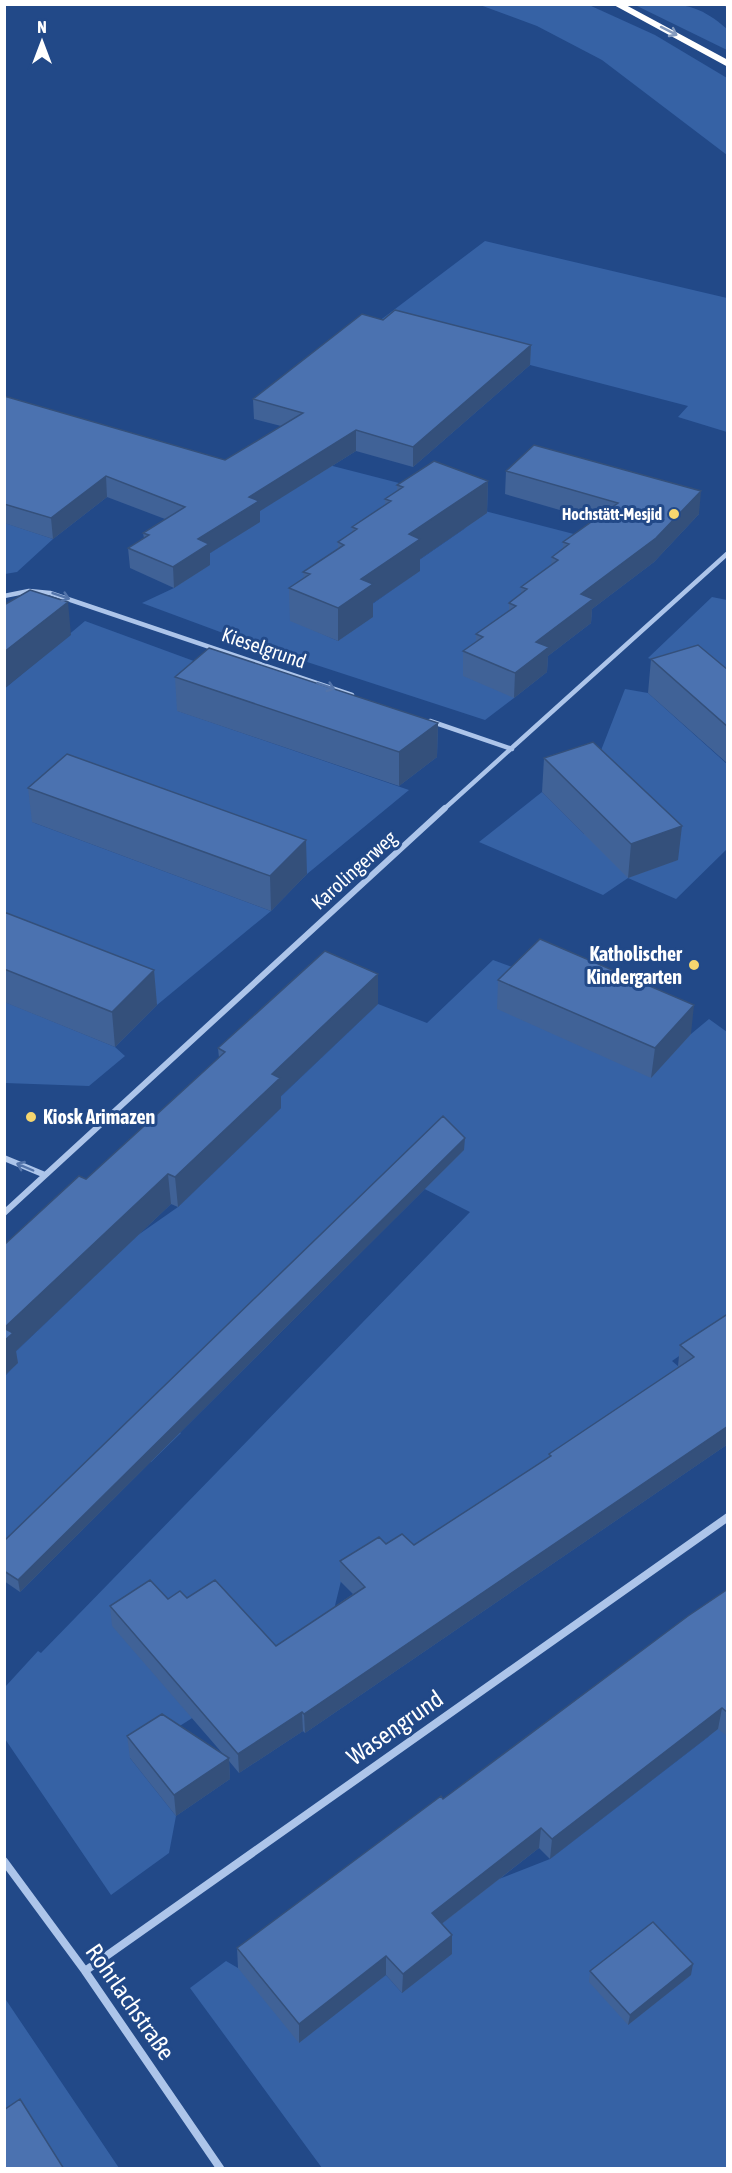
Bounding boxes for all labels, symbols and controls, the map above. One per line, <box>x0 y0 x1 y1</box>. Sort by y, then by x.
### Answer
north arrow <box>12 12 72 72</box>
text: N <box>37 18 47 36</box>
one-way arrow <box>659 26 677 37</box>
place label: Hochstätt-Mesjid <box>562 505 662 523</box>
marker: Hochstätt-Mesjid <box>667 507 681 521</box>
one-way arrow <box>52 592 70 603</box>
street label: Kieselgrund <box>219 622 309 673</box>
one-way arrow <box>316 681 335 692</box>
street label: Karolingerweg <box>307 825 401 914</box>
place label: Katholischer Kindergarten <box>587 942 683 988</box>
marker: Katholischer Kindergarten <box>687 958 701 972</box>
place label: Kiosk Arimazen <box>43 1105 155 1128</box>
marker: Kiosk Arimazen <box>24 1110 38 1124</box>
one-way arrow <box>16 1161 35 1172</box>
street label: Wasengrund <box>342 1685 448 1770</box>
street label: Rohrlachstraße <box>81 1939 180 2065</box>

